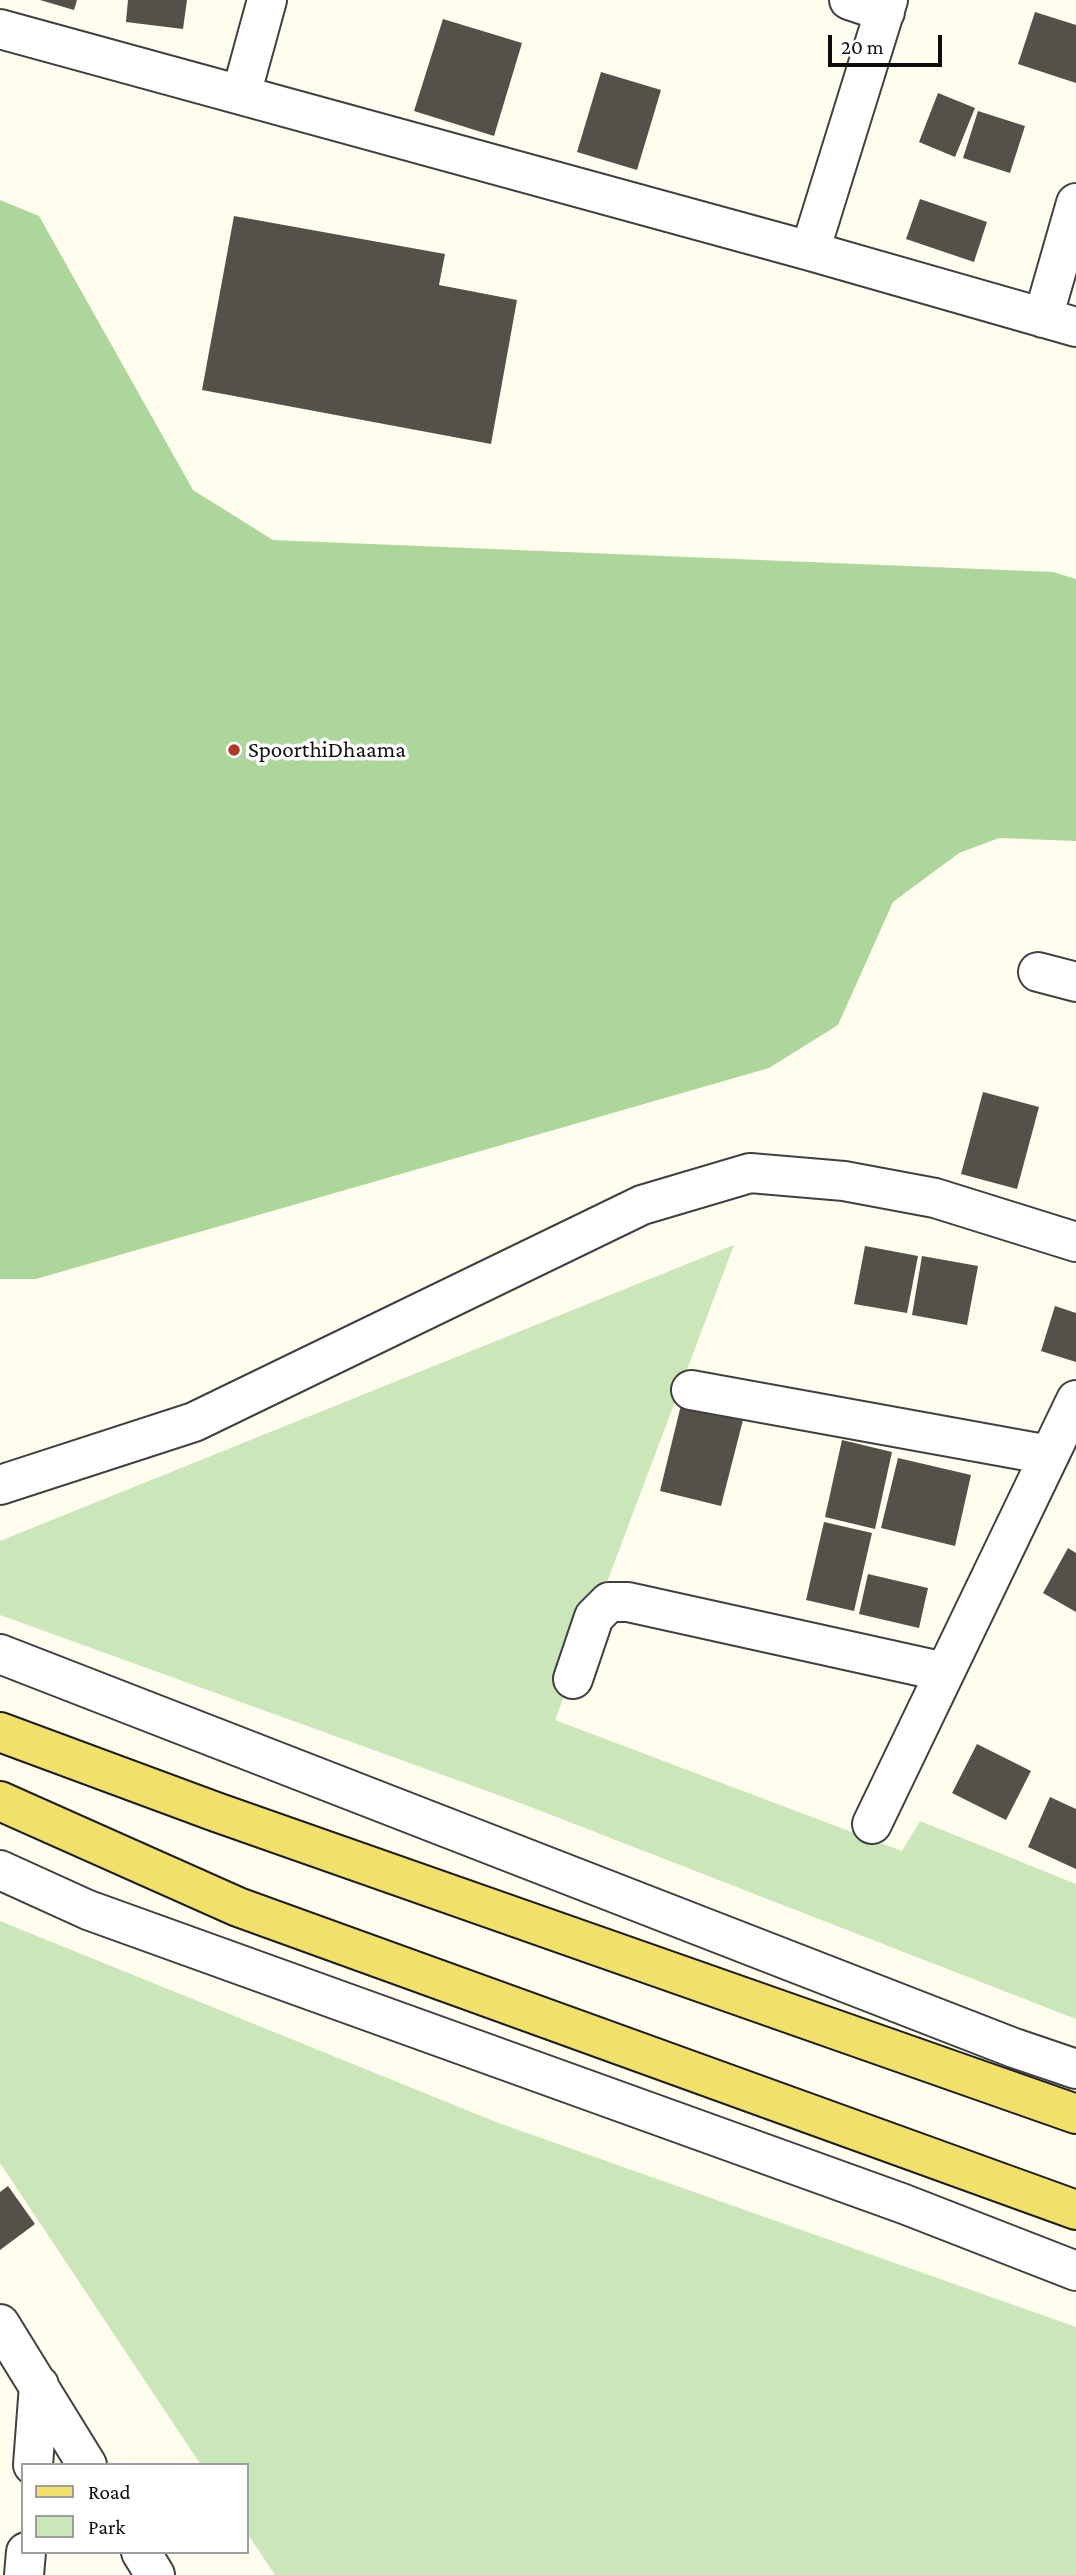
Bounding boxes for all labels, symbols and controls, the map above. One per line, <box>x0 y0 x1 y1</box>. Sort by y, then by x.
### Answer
scale bar <box>831 21 945 65</box>
text: 20 m <box>841 35 884 59</box>
place label: SpoorthiDhaama <box>248 736 406 764</box>
marker: SpoorthiDhaama <box>226 742 242 758</box>
legend <box>21 2463 248 2554</box>
text: Road <box>88 2480 131 2504</box>
text: Park <box>88 2515 125 2539</box>

